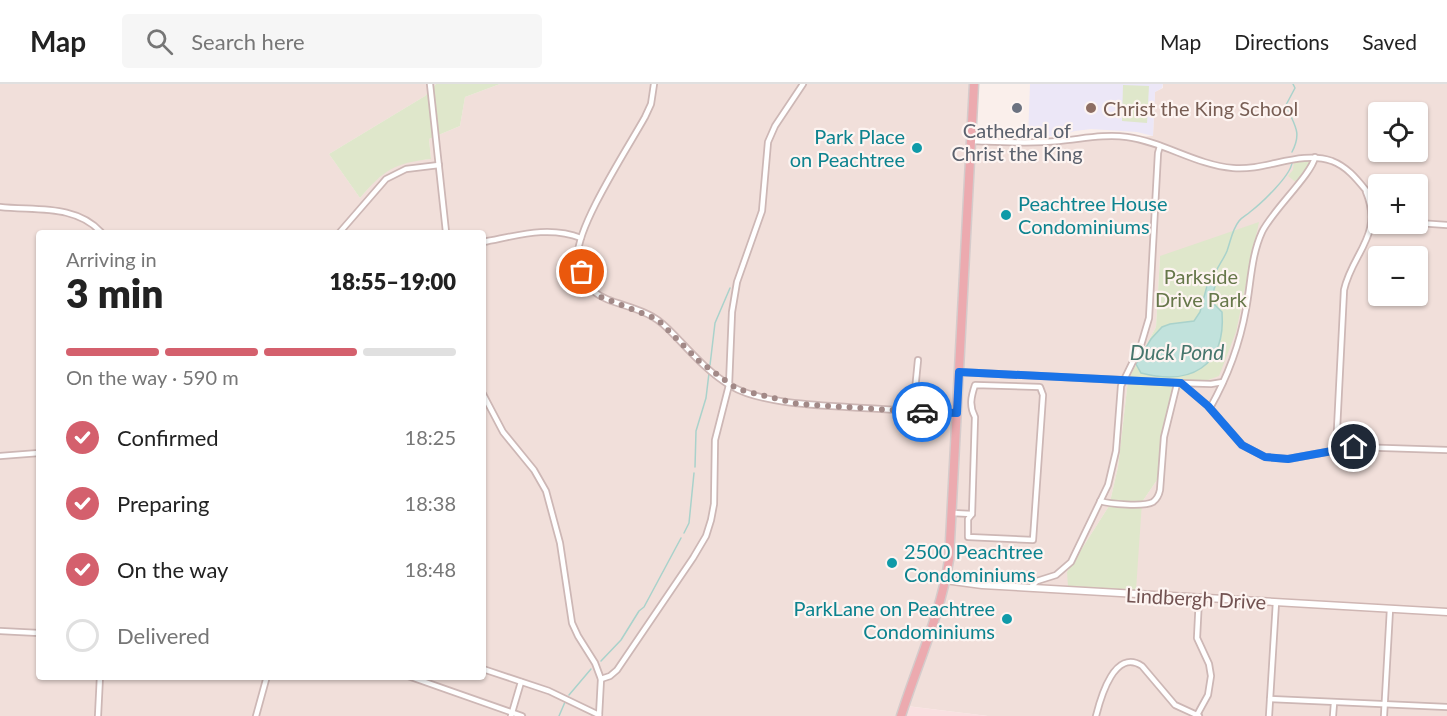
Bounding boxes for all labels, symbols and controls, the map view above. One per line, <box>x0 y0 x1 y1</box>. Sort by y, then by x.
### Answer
search box <box>122 14 542 68</box>
text: Map <box>30 24 86 58</box>
icon: search <box>143 25 176 58</box>
text: Search here <box>191 28 305 55</box>
text: Map <box>1160 29 1201 54</box>
text: Directions <box>1234 29 1329 54</box>
text: Saved <box>1362 29 1417 54</box>
place label: Christ the King School <box>1103 96 1298 120</box>
marker: Cathedral of Christ the King <box>1010 101 1024 115</box>
marker: Christ the King School <box>1084 101 1098 115</box>
map controls <box>1368 102 1428 306</box>
button: locate <box>1368 102 1428 162</box>
place label: Cathedral of Christ the King <box>951 118 1083 165</box>
place label: Park Place on Peachtree <box>790 124 905 171</box>
marker: Park Place on Peachtree <box>910 141 924 155</box>
button: + <box>1368 174 1428 234</box>
place label: Peachtree House Condominiums <box>1018 191 1168 238</box>
marker: Peachtree House Condominiums <box>999 208 1013 222</box>
pin <box>556 246 607 297</box>
button: − <box>1368 246 1428 306</box>
text: Arriving in <box>66 247 157 271</box>
icon: bag <box>565 255 598 288</box>
park label: Parkside Drive Park <box>1155 264 1248 311</box>
text: 18:55–19:00 <box>330 268 456 295</box>
text: 3 min <box>66 270 163 316</box>
water label: Duck Pond <box>1130 339 1224 364</box>
text: On the way · 590 m <box>66 365 239 389</box>
courier <box>892 382 952 442</box>
icon: car <box>906 396 939 429</box>
icon: check <box>66 421 99 454</box>
pin <box>1328 421 1379 472</box>
text: Confirmed <box>117 424 219 451</box>
text: 18:25 <box>405 425 456 449</box>
icon: home <box>1337 430 1370 463</box>
icon: check <box>66 487 99 520</box>
text: Preparing <box>117 490 209 517</box>
text: 18:38 <box>405 491 456 515</box>
place label: 2500 Peachtree Condominiums <box>904 539 1043 586</box>
icon: check <box>66 553 99 586</box>
text: On the way <box>117 556 228 583</box>
marker: 2500 Peachtree Condominiums <box>885 556 899 570</box>
text: 18:48 <box>405 557 456 581</box>
street label: Lindbergh Drive <box>1125 582 1267 614</box>
place label: ParkLane on Peachtree Condominiums <box>794 596 995 643</box>
marker: ParkLane on Peachtree Condominiums <box>1000 612 1014 626</box>
text: Delivered <box>117 622 210 649</box>

